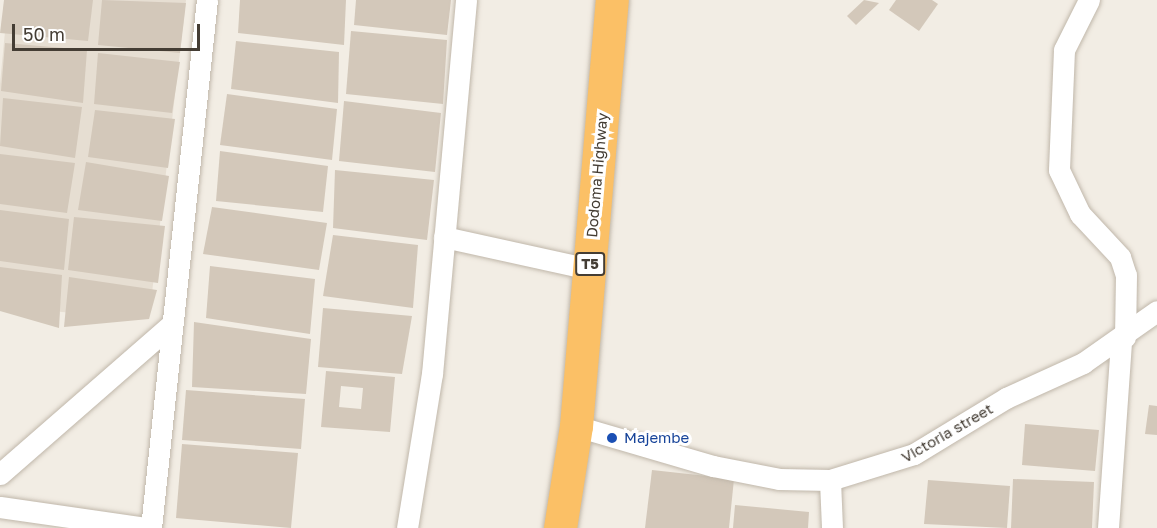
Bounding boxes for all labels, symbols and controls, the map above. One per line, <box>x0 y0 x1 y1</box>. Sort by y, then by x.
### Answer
scale bar <box>15 12 202 50</box>
text: 50 m <box>23 23 65 45</box>
street label: Dodoma Highway <box>583 112 611 238</box>
road number: T5 <box>575 253 605 275</box>
street label: Victoria street <box>898 400 996 466</box>
place label: Majembe <box>624 429 689 447</box>
marker: Majembe <box>605 431 619 445</box>

